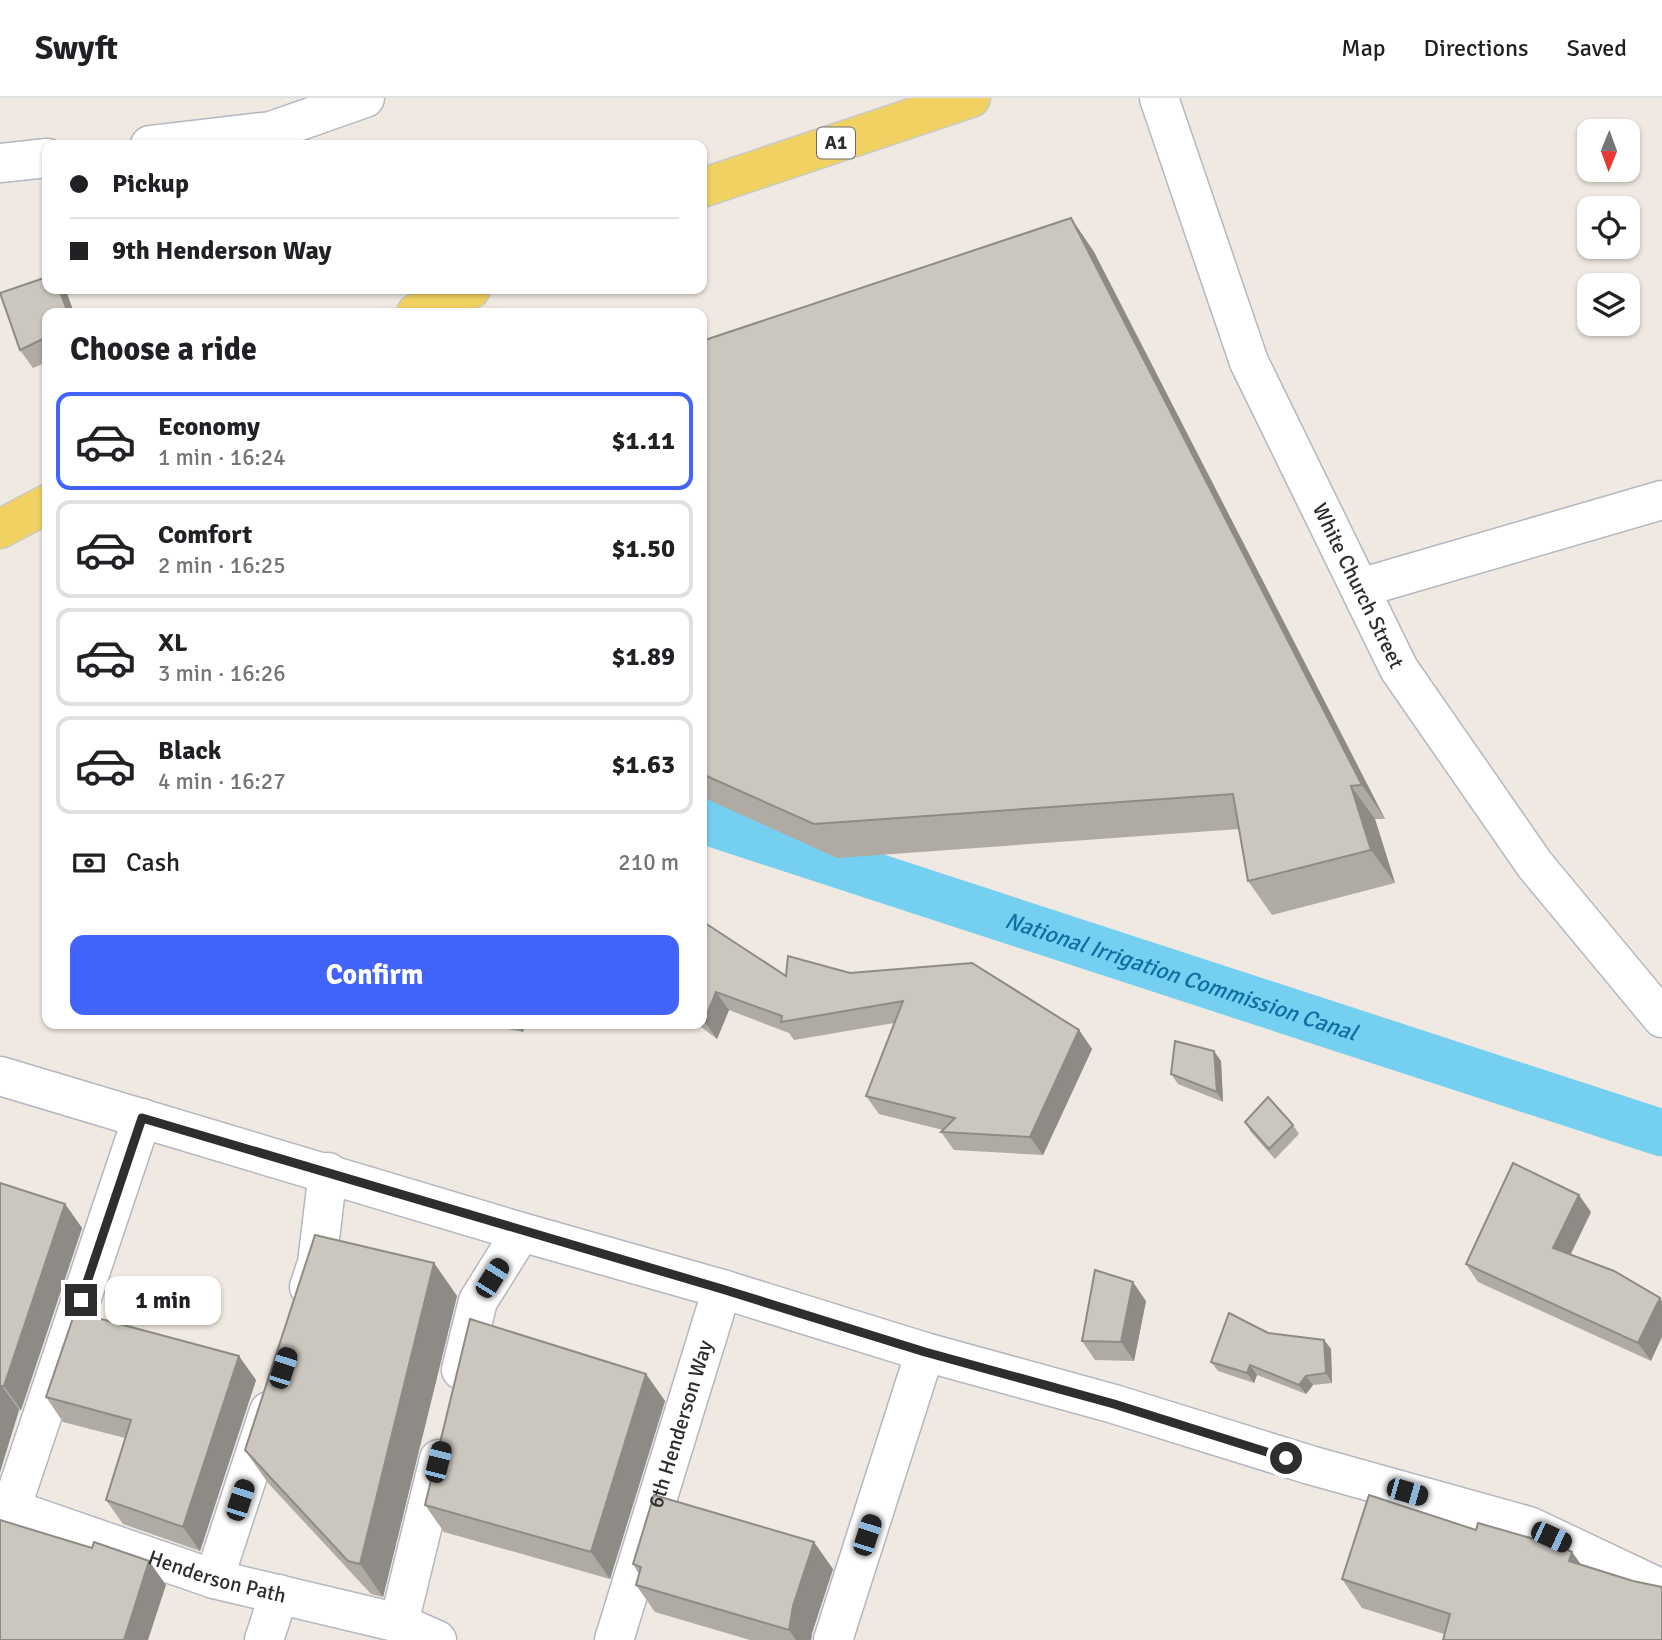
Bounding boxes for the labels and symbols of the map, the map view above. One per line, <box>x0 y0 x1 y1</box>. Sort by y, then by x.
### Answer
north arrow <box>1577 119 1640 182</box>
road number: A1 <box>817 128 855 158</box>
street label: White Church Street <box>1307 499 1410 673</box>
water label: National Irrigation Commission Canal <box>1002 905 1363 1048</box>
car <box>472 1255 513 1301</box>
callout: 1 min <box>106 1276 221 1324</box>
route end <box>65 1284 97 1316</box>
street label: 6th Henderson Way <box>642 1337 718 1511</box>
car <box>267 1345 300 1391</box>
car <box>423 1439 454 1485</box>
route start <box>1270 1442 1302 1474</box>
car <box>1384 1476 1431 1508</box>
car <box>224 1477 257 1523</box>
car <box>851 1512 884 1558</box>
car <box>1528 1519 1575 1555</box>
street label: Henderson Path <box>145 1544 289 1609</box>

